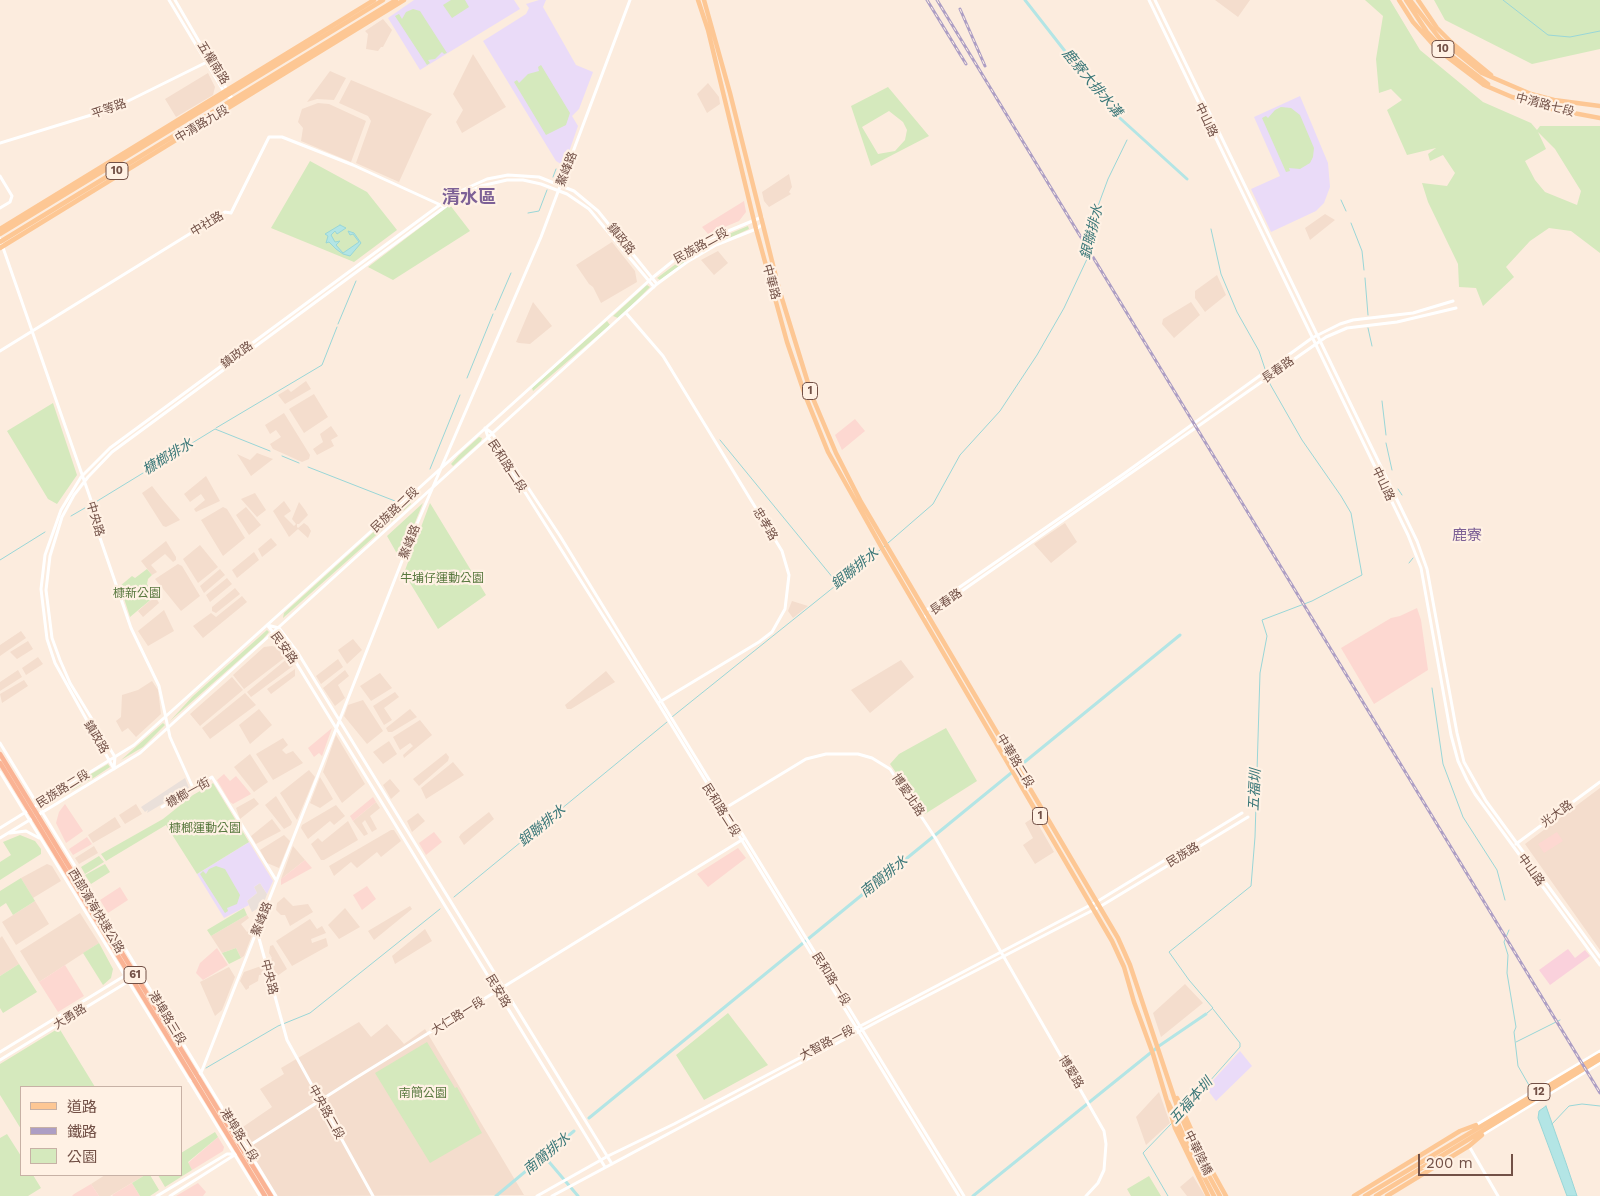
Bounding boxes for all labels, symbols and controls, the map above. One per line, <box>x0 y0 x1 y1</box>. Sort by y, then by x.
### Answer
street label: 五權南路 <box>194 39 232 87</box>
road number: 10 <box>1432 41 1454 58</box>
water label: 鹿寮大排水溝 <box>1059 45 1125 121</box>
street label: 中清路七段 <box>1514 90 1576 120</box>
street label: 平等路 <box>90 96 128 122</box>
street label: 中山路 <box>1192 101 1220 139</box>
street label: 中清路九段 <box>173 102 231 146</box>
street label: 鰲峰路 <box>554 150 580 188</box>
road number: 10 <box>106 162 128 180</box>
district label: 清水區 <box>442 187 496 209</box>
water label: 銀聯排水 <box>1077 203 1107 261</box>
street label: 中社路 <box>188 209 226 239</box>
street label: 鎮政路 <box>604 220 638 258</box>
street label: 民族路二段 <box>671 225 731 267</box>
street label: 中華路 <box>759 263 783 301</box>
street label: 鎮政路 <box>218 339 256 371</box>
street label: 長春路 <box>1259 354 1297 386</box>
road number: 1 <box>802 382 818 400</box>
water label: 槺榔排水 <box>140 435 196 479</box>
street label: 民和路二段 <box>485 437 529 495</box>
street label: 中山路 <box>1369 465 1397 503</box>
street label: 民族路二段 <box>368 484 422 536</box>
street label: 中央路 <box>83 500 107 538</box>
street label: 忠孝路 <box>750 505 780 543</box>
street label: 鰲峰路 <box>397 523 423 561</box>
district label: 鹿寮 <box>1452 527 1482 545</box>
water label: 銀聯排水 <box>828 545 882 593</box>
park label: 牛埔仔運動公園 <box>400 571 484 585</box>
park label: 槺新公園 <box>113 586 161 600</box>
street label: 長春路 <box>927 586 965 618</box>
street label: 民安路 <box>268 629 300 667</box>
street label: 鎮政路 <box>81 718 111 756</box>
street label: 中華路二段 <box>993 732 1037 790</box>
street label: 民族路二段 <box>34 767 92 811</box>
water label: 五福圳 <box>1246 769 1264 811</box>
street label: 博愛北路 <box>889 771 927 819</box>
street label: 槺榔一街 <box>164 775 212 811</box>
street label: 民和路二段 <box>699 781 743 839</box>
street label: 光大路 <box>1538 798 1576 830</box>
water label: 銀聯排水 <box>515 802 569 850</box>
road number: 1 <box>1032 808 1048 824</box>
park label: 槺榔運動公園 <box>169 821 241 835</box>
street label: 民族路 <box>1164 840 1202 870</box>
street label: 中山路 <box>1515 851 1547 889</box>
water label: 南簡排水 <box>857 853 911 901</box>
street label: 西部濱海快速公路 <box>65 866 127 956</box>
street label: 鰲峰路 <box>249 900 275 938</box>
street label: 民和路一段 <box>809 950 853 1008</box>
street label: 中央路 <box>258 958 280 996</box>
road number: 61 <box>124 966 146 984</box>
street label: 民安路 <box>483 972 513 1010</box>
street label: 港埠路三段 <box>145 989 189 1047</box>
street label: 大仁路一段 <box>429 994 487 1038</box>
street label: 大勇路 <box>51 1001 89 1033</box>
street label: 大智路一段 <box>797 1023 857 1063</box>
street label: 博愛路 <box>1056 1053 1086 1091</box>
water label: 五福本圳 <box>1166 1075 1216 1127</box>
street label: 中央路二段 <box>305 1082 347 1142</box>
road number: 12 <box>1528 1084 1550 1100</box>
legend <box>20 1086 182 1176</box>
park label: 南簡公園 <box>399 1086 447 1100</box>
text: 道路 <box>67 1098 97 1116</box>
street label: 港埠路二段 <box>217 1106 261 1164</box>
text: 鐵路 <box>67 1123 97 1141</box>
street label: 中華陸橋 <box>1181 1128 1215 1178</box>
water label: 南簡排水 <box>520 1130 574 1178</box>
scale bar <box>1420 1144 1515 1176</box>
text: 公園 <box>67 1148 97 1166</box>
text: 200 m <box>1426 1154 1473 1172</box>

